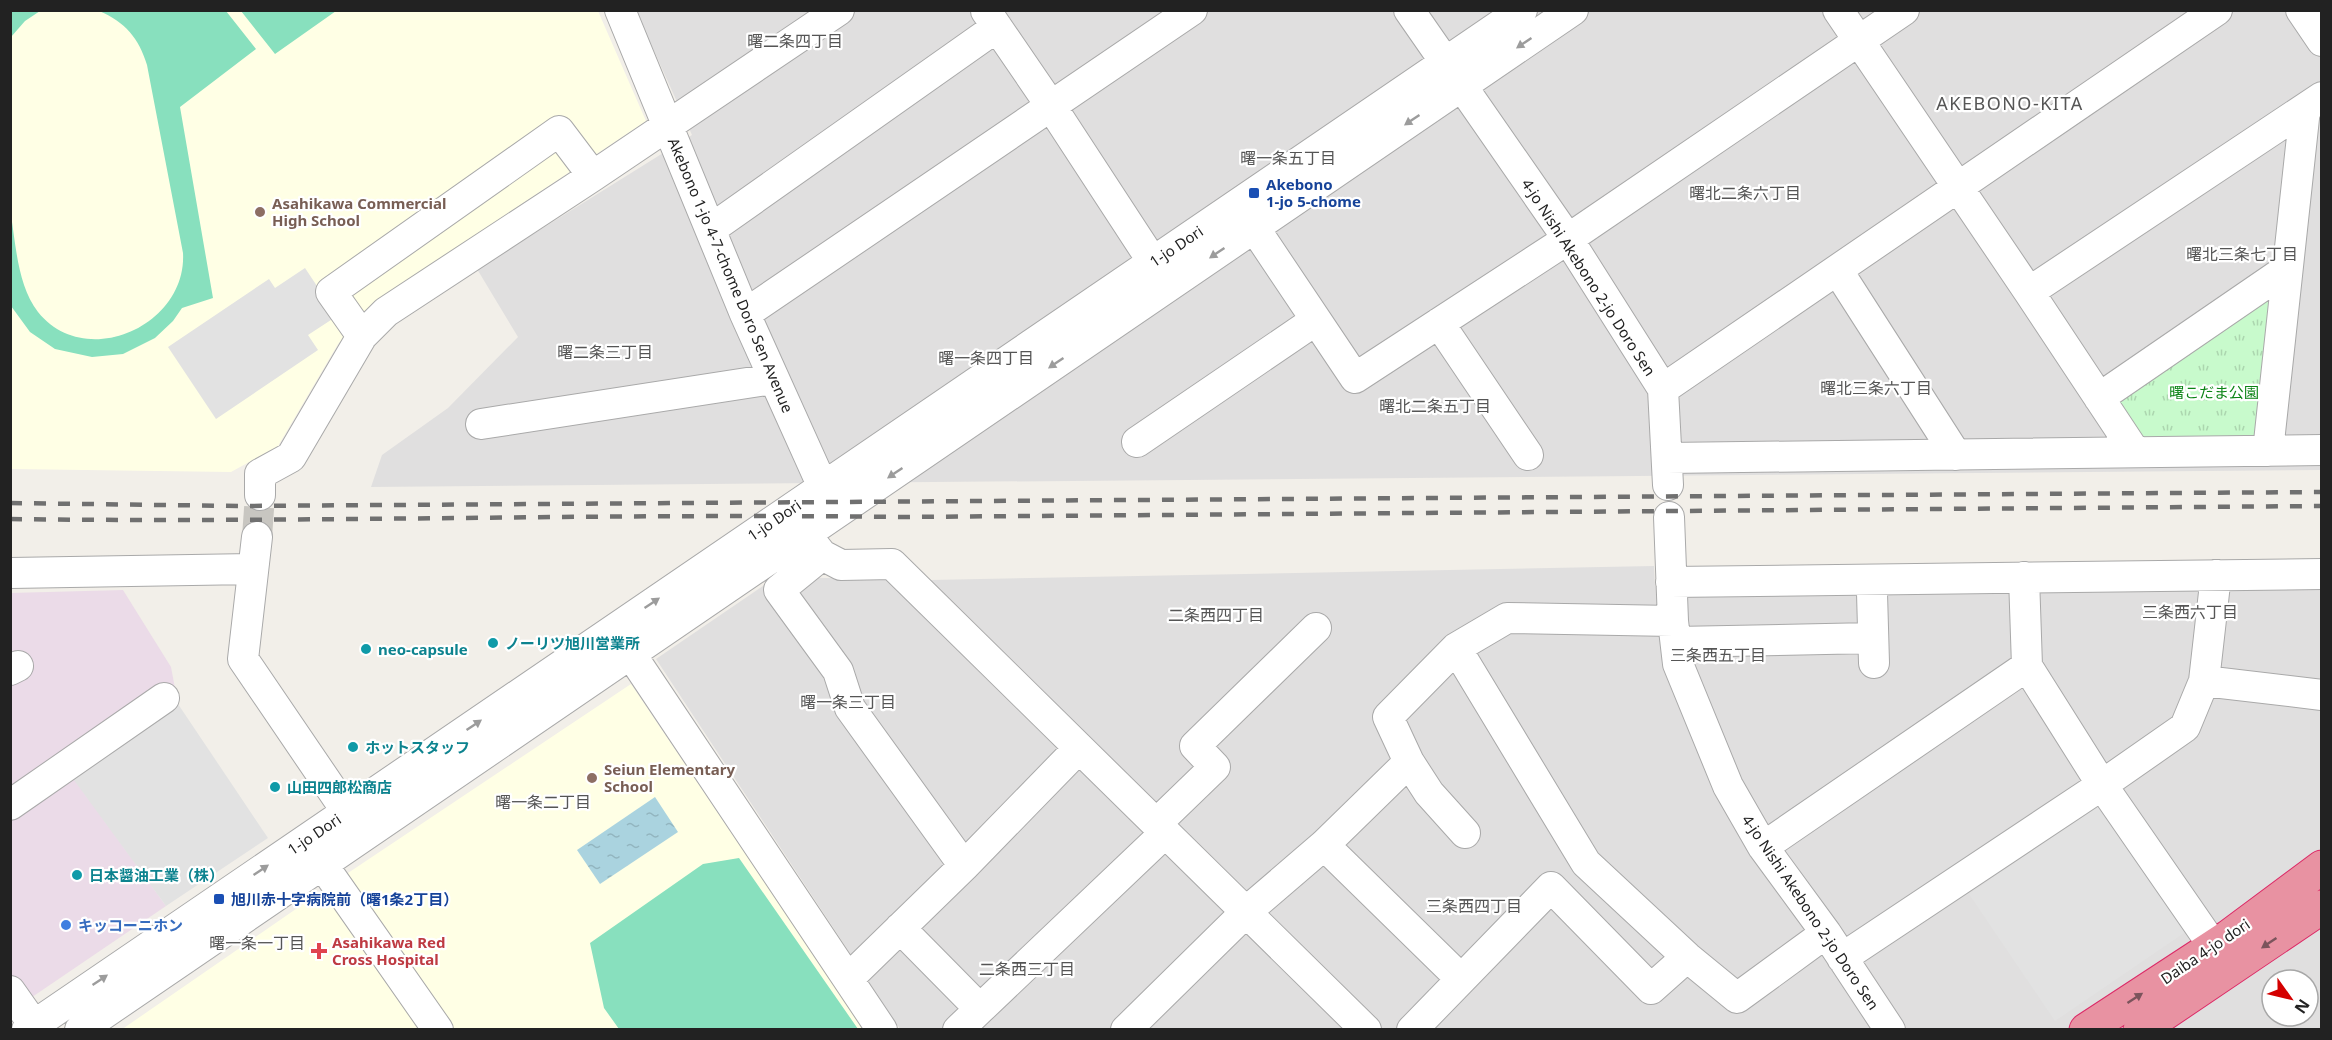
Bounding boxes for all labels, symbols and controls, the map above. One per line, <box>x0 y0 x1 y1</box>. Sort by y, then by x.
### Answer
district label: 曙二条四丁目 <box>747 30 843 52</box>
one-way arrow <box>1517 37 1533 49</box>
district label: AKEBONO-KITA <box>1936 91 2084 115</box>
one-way arrow <box>1404 114 1421 125</box>
street label: Akebono 1-jo 4-7-chome Doro Sen Avenue <box>664 134 798 416</box>
district label: 曙一条五丁目 <box>1240 147 1336 169</box>
place label: Akebono 1-jo 5-chome <box>1266 174 1361 211</box>
street label: 4-jo Nishi Akebono 2-jo Doro Sen <box>1518 174 1660 380</box>
district label: 曙北二条六丁目 <box>1689 182 1801 204</box>
marker: Akebono 1-jo 5-chome <box>1247 186 1261 200</box>
place label: Asahikawa Commercial High School <box>272 193 446 230</box>
marker: Asahikawa Commercial High School <box>253 205 267 219</box>
street label: 1-jo Dori <box>1145 221 1207 271</box>
district label: 曙北三条七丁目 <box>2186 243 2298 265</box>
one-way arrow <box>1209 247 1225 259</box>
district label: 曙二条三丁目 <box>557 341 653 363</box>
district label: 曙一条四丁目 <box>938 347 1034 369</box>
one-way arrow <box>1048 357 1064 369</box>
district label: 曙北三条六丁目 <box>1820 377 1932 399</box>
park label: 曙こだま公園 <box>2169 382 2259 402</box>
district label: 曙北二条五丁目 <box>1379 395 1491 417</box>
one-way arrow <box>887 467 903 479</box>
street label: 1-jo Dori <box>743 495 805 545</box>
one-way arrow <box>644 598 660 609</box>
district label: 三条西六丁目 <box>2142 601 2238 623</box>
district label: 二条西四丁目 <box>1168 604 1264 626</box>
place label: ノーリツ旭川営業所 <box>505 633 640 653</box>
marker: ノーリツ旭川営業所 <box>486 636 500 650</box>
place label: neo‐capsule <box>378 639 468 659</box>
marker: neo‐capsule <box>359 642 373 656</box>
district label: 三条西五丁目 <box>1670 644 1766 666</box>
district label: 曙一条三丁目 <box>800 691 896 713</box>
one-way arrow <box>465 719 481 731</box>
place label: ホットスタッフ <box>365 737 470 757</box>
marker: ホットスタッフ <box>346 740 360 754</box>
place label: Seiun Elementary School <box>604 759 735 796</box>
marker: Seiun Elementary School <box>585 771 599 785</box>
place label: 山田四郎松商店 <box>287 777 392 797</box>
marker: 山田四郎松商店 <box>268 780 282 794</box>
district label: 曙一条二丁目 <box>495 791 591 813</box>
street label: 1-jo Dori <box>283 809 345 859</box>
street label: 4-jo Nishi Akebono 2-jo Doro Sen <box>1738 810 1884 1014</box>
place label: 日本醤油工業（株） <box>89 865 224 885</box>
one-way arrow <box>252 865 269 876</box>
marker: 日本醤油工業（株） <box>70 868 84 882</box>
place label: 旭川赤十字病院前（曙1条2丁目） <box>231 889 458 909</box>
marker: 旭川赤十字病院前（曙1条2丁目） <box>212 892 226 906</box>
district label: 三条西四丁目 <box>1426 895 1522 917</box>
street label: Daiba 4-jo dori <box>2157 914 2253 988</box>
place label: キッコーニホン <box>78 915 183 935</box>
marker: キッコーニホン <box>59 918 73 932</box>
district label: 曙一条一丁目 <box>209 932 305 954</box>
place label: Asahikawa Red Cross Hospital <box>332 932 445 969</box>
one-way arrow <box>2261 937 2277 948</box>
marker: Asahikawa Red Cross Hospital <box>310 942 328 960</box>
district label: 二条西三丁目 <box>979 958 1075 980</box>
north arrow <box>2260 968 2320 1028</box>
one-way arrow <box>91 974 107 986</box>
one-way arrow <box>2127 992 2143 1003</box>
text: N <box>2290 995 2315 1018</box>

